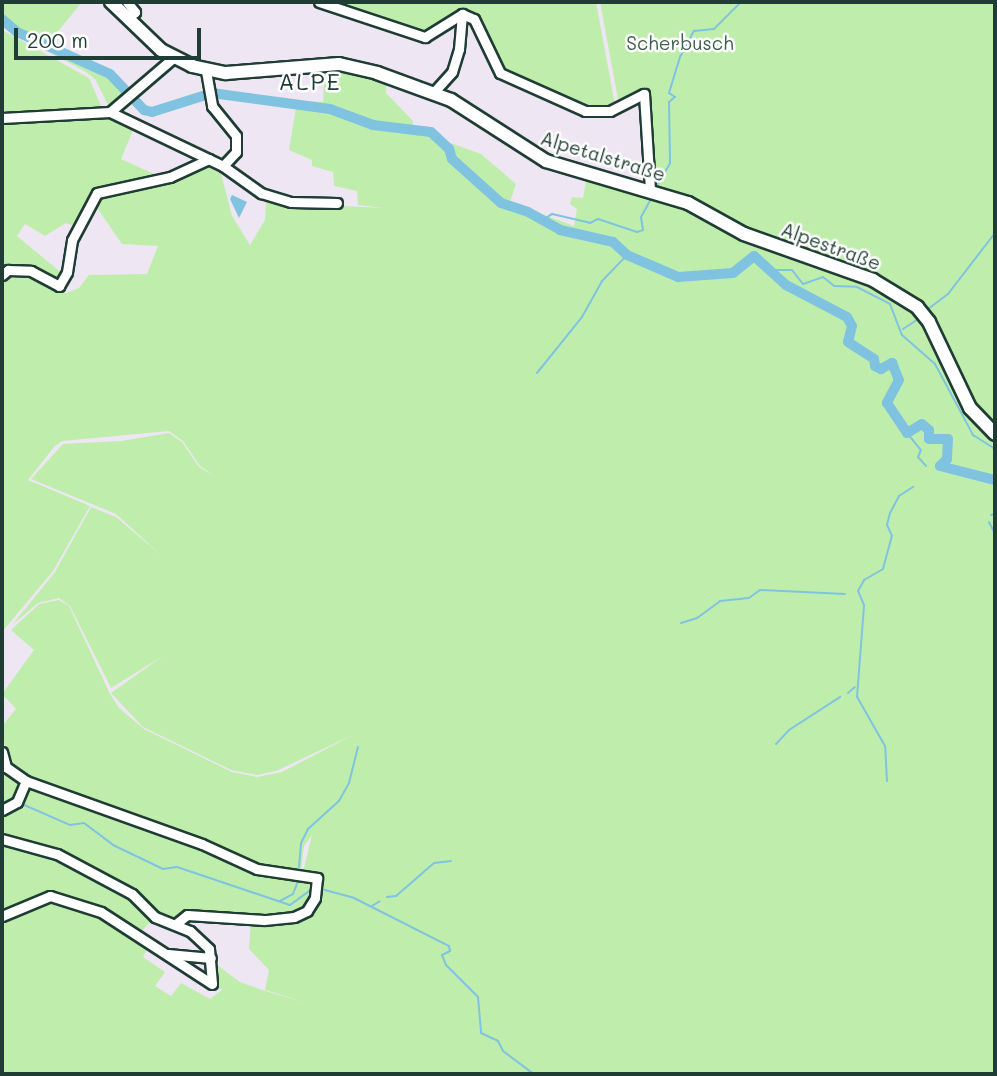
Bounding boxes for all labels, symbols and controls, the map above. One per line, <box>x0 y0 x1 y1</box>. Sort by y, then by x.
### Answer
scale bar <box>18 14 205 58</box>
text: 200 m <box>27 26 88 53</box>
park label: Scherbusch <box>626 32 734 54</box>
district label: ALPE <box>279 67 341 95</box>
street label: Alpetalstraße <box>538 126 668 186</box>
street label: Alpestraße <box>778 217 884 275</box>

